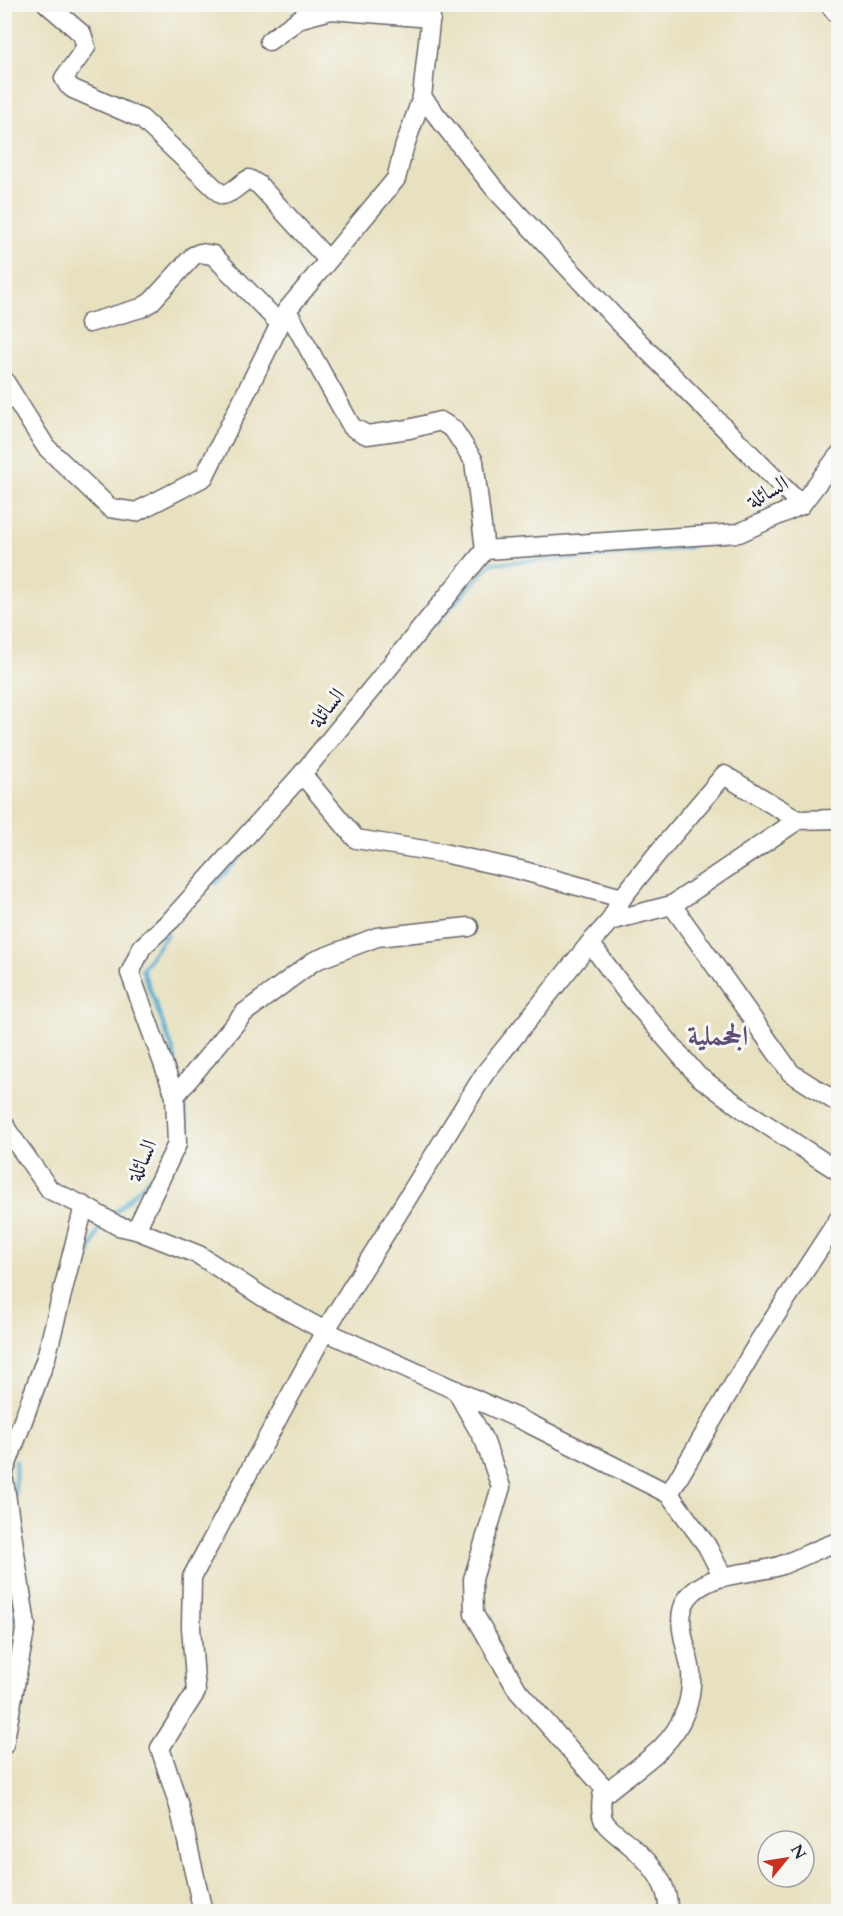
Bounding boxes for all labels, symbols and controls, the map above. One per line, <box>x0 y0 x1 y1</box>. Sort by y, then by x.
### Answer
street label: السائلة <box>740 468 794 516</box>
street label: السائلة <box>301 681 352 735</box>
district label: الجحملية <box>688 1017 748 1055</box>
street label: السائلة <box>119 1135 164 1187</box>
north arrow <box>756 1829 816 1889</box>
text: N <box>785 1840 811 1864</box>

